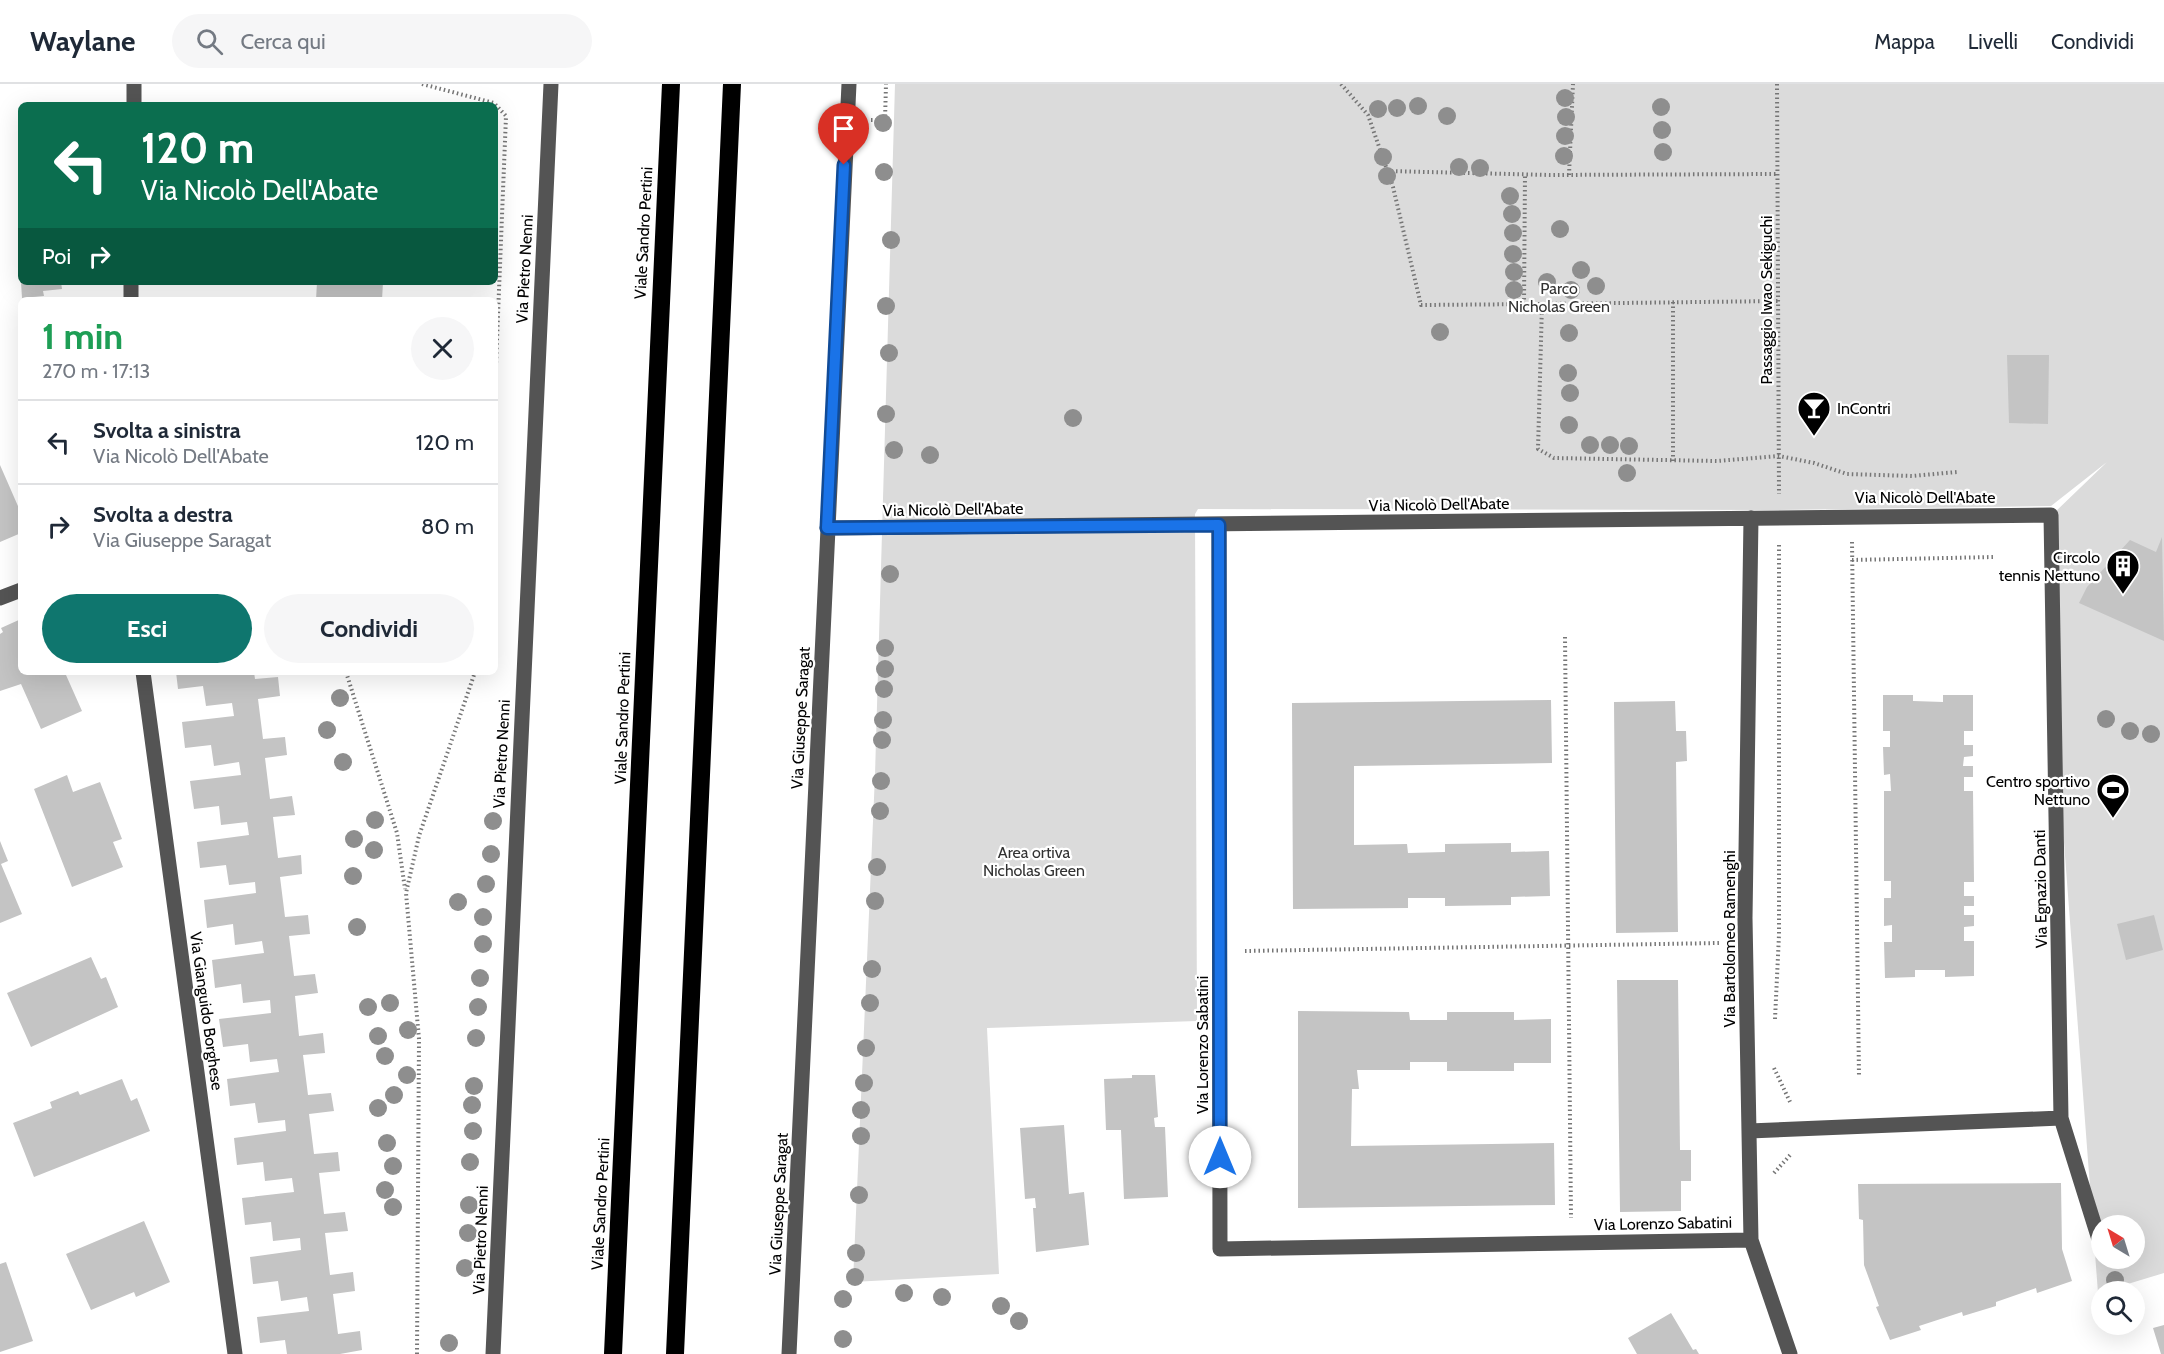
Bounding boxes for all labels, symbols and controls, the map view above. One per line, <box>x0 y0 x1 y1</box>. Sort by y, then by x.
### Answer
search box <box>172 14 592 68</box>
text: Waylane <box>30 24 136 58</box>
icon: search <box>193 25 226 58</box>
text: Cerca qui <box>241 28 326 55</box>
text: Mappa <box>1874 29 1935 54</box>
text: Livelli <box>1968 29 2018 54</box>
text: Condividi <box>2051 29 2134 54</box>
pin <box>818 103 869 165</box>
icon: arrive <box>827 112 860 145</box>
text: 120 m <box>141 122 254 174</box>
icon: left <box>42 126 120 204</box>
street label: Viale Sandro Pertini <box>631 166 656 300</box>
text: Via Nicolò Dell'Abate <box>141 174 378 207</box>
street label: Via Pietro Nenni <box>512 214 537 324</box>
street label: Passaggio Iwao Sekiguchi <box>1757 216 1776 384</box>
icon: right <box>83 240 116 273</box>
text: Poi <box>42 243 71 270</box>
park label: Parco Nicholas Green <box>1508 279 1610 316</box>
text: 1 min <box>42 314 123 358</box>
button: close <box>411 317 474 380</box>
text: 270 m · 17:13 <box>42 359 150 383</box>
bar icon: InContri <box>1796 390 1832 437</box>
place label: InContri <box>1837 399 1891 418</box>
text: Svolta a sinistra <box>93 417 241 444</box>
icon: left <box>42 426 75 459</box>
text: 120 m <box>416 429 474 456</box>
text: Via Nicolò Dell'Abate <box>93 444 269 468</box>
street label: Via Nicolò Dell'Abate <box>1855 488 1995 507</box>
street label: Via Nicolò Dell'Abate <box>1369 494 1509 515</box>
street label: Via Nicolò Dell'Abate <box>883 499 1023 520</box>
text: Svolta a destra <box>93 501 233 528</box>
icon: right <box>42 510 75 543</box>
text: 80 m <box>421 513 474 540</box>
text: Via Giuseppe Saragat <box>93 528 271 552</box>
place label: Circolo tennis Nettuno <box>1999 548 2100 585</box>
building icon: Circolo tennis Nettuno <box>2105 548 2141 595</box>
button: Esci <box>42 594 252 663</box>
button: Condividi <box>264 594 474 663</box>
street label: Via Giuseppe Saragat <box>787 646 814 790</box>
street label: Viale Sandro Pertini <box>611 652 634 785</box>
street label: Via Pietro Nenni <box>489 699 514 809</box>
place label: Centro sportivo Nettuno <box>1986 772 2090 809</box>
sports icon: Centro sportivo Nettuno <box>2095 772 2131 819</box>
street label: Via Egnazio Danti <box>2030 830 2051 948</box>
park label: Area ortiva Nicholas Green <box>983 843 1085 880</box>
street label: Via Bartolomeo Ramenghi <box>1720 850 1739 1028</box>
street label: Via Gianguido Borghese <box>186 931 227 1092</box>
street label: Via Lorenzo Sabatini <box>1193 976 1212 1114</box>
position arrow <box>1188 1125 1252 1189</box>
street label: Via Giuseppe Saragat <box>765 1132 792 1276</box>
street label: Viale Sandro Pertini <box>588 1137 613 1271</box>
street label: Via Pietro Nenni <box>469 1185 492 1295</box>
street label: Via Lorenzo Sabatini <box>1594 1213 1732 1234</box>
north arrow <box>2091 1215 2145 1269</box>
map controls <box>2091 1215 2145 1335</box>
button: search <box>2091 1281 2145 1335</box>

